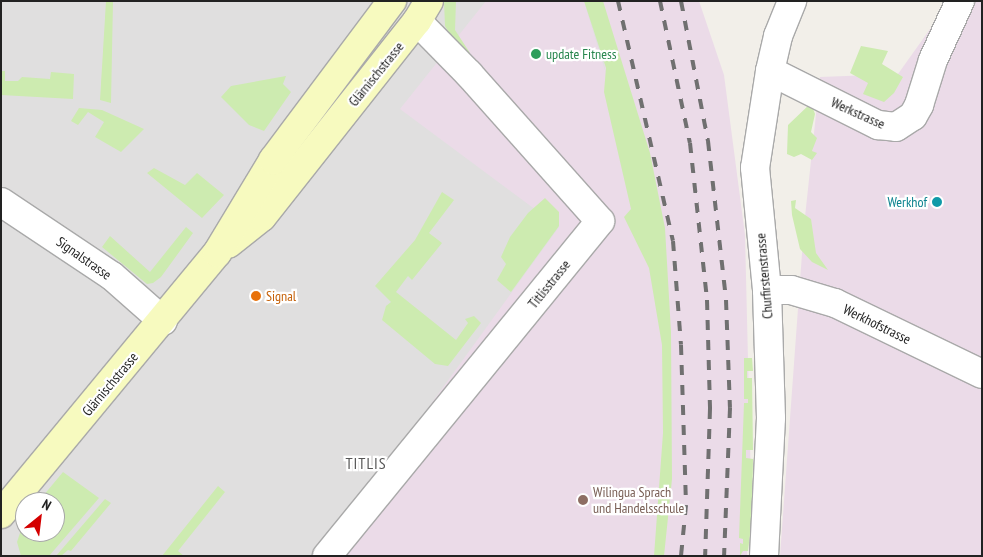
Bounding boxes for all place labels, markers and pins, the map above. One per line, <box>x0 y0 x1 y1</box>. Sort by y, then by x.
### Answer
place label: update Fitness <box>546 46 616 62</box>
marker: update Fitness <box>530 48 542 60</box>
place label: Werkhof <box>887 194 927 210</box>
marker: Werkhof <box>931 196 943 208</box>
place label: Signal <box>266 288 296 304</box>
marker: Signal <box>250 290 262 302</box>
place label: Wilingua Sprach und Handelsschule <box>593 484 684 516</box>
marker: Wilingua Sprach und Handelsschule <box>577 494 589 506</box>

